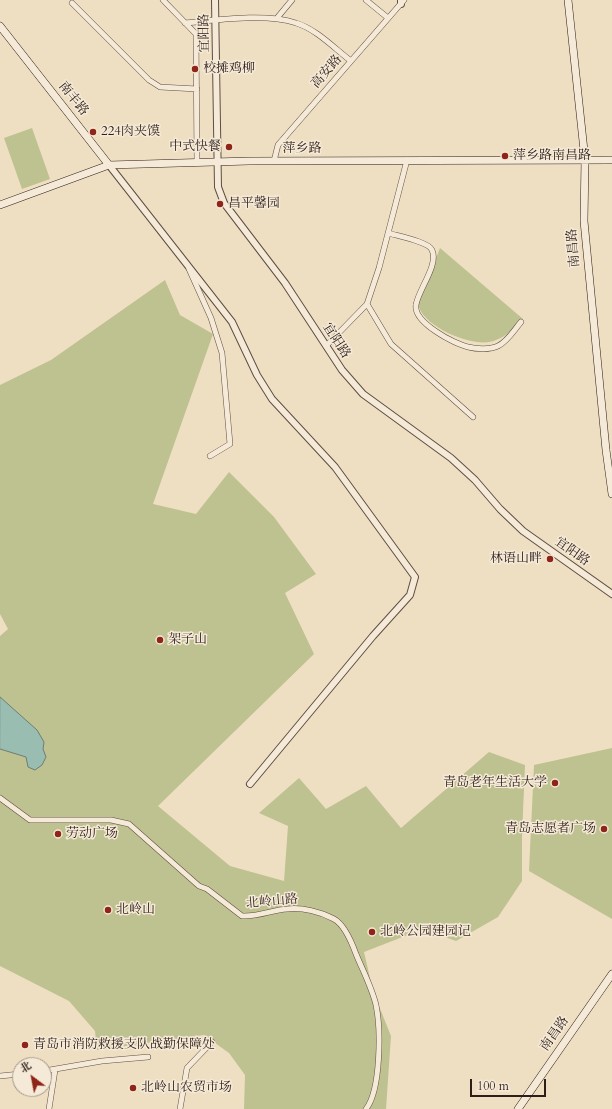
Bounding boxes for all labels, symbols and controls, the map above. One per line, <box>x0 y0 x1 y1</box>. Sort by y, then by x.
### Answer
street label: 宜阳路 <box>197 13 213 53</box>
street label: 高安路 <box>308 52 346 92</box>
place label: 校摊鸡柳 <box>203 61 255 77</box>
marker: 校摊鸡柳 <box>190 64 200 74</box>
street label: 南丰路 <box>55 79 91 119</box>
place label: 224肉夹馍 <box>101 124 160 140</box>
marker: 224肉夹馍 <box>88 127 98 137</box>
place label: 中式快餐 <box>169 139 221 155</box>
street label: 萍乡路 <box>283 141 321 157</box>
marker: 中式快餐 <box>224 142 234 152</box>
place label: 萍乡路南昌路 <box>513 148 591 164</box>
marker: 萍乡路南昌路 <box>500 151 510 161</box>
place label: 昌平馨园 <box>228 196 280 212</box>
marker: 昌平馨园 <box>215 199 225 209</box>
street label: 南昌路 <box>565 228 583 268</box>
street label: 宜阳路 <box>319 320 353 362</box>
street label: 宜阳路 <box>552 534 592 570</box>
place label: 林语山畔 <box>490 551 542 567</box>
marker: 林语山畔 <box>545 554 555 564</box>
place label: 架子山 <box>168 632 207 648</box>
marker: 架子山 <box>155 635 165 645</box>
place label: 青岛老年生活大学 <box>443 775 547 791</box>
marker: 青岛老年生活大学 <box>550 778 560 788</box>
place label: 青岛志愿者广场 <box>505 821 596 837</box>
marker: 青岛志愿者广场 <box>599 824 609 834</box>
place label: 劳动广场 <box>66 826 118 842</box>
marker: 劳动广场 <box>53 829 63 839</box>
street label: 北岭山路 <box>245 892 299 912</box>
place label: 北岭山 <box>116 902 155 918</box>
marker: 北岭山 <box>103 905 113 915</box>
place label: 北岭公园建园记 <box>380 924 471 940</box>
marker: 北岭公园建园记 <box>367 927 377 937</box>
street label: 南昌路 <box>537 1014 573 1054</box>
place label: 青岛市消防救援支队战勤保障处 <box>33 1037 215 1053</box>
marker: 青岛市消防救援支队战勤保障处 <box>20 1040 30 1050</box>
north arrow <box>12 1057 52 1097</box>
text: 北 <box>17 1058 35 1077</box>
scale bar <box>472 1071 548 1097</box>
text: 100 m <box>477 1078 509 1094</box>
place label: 北岭山农贸市场 <box>141 1080 232 1096</box>
marker: 北岭山农贸市场 <box>128 1083 138 1093</box>

